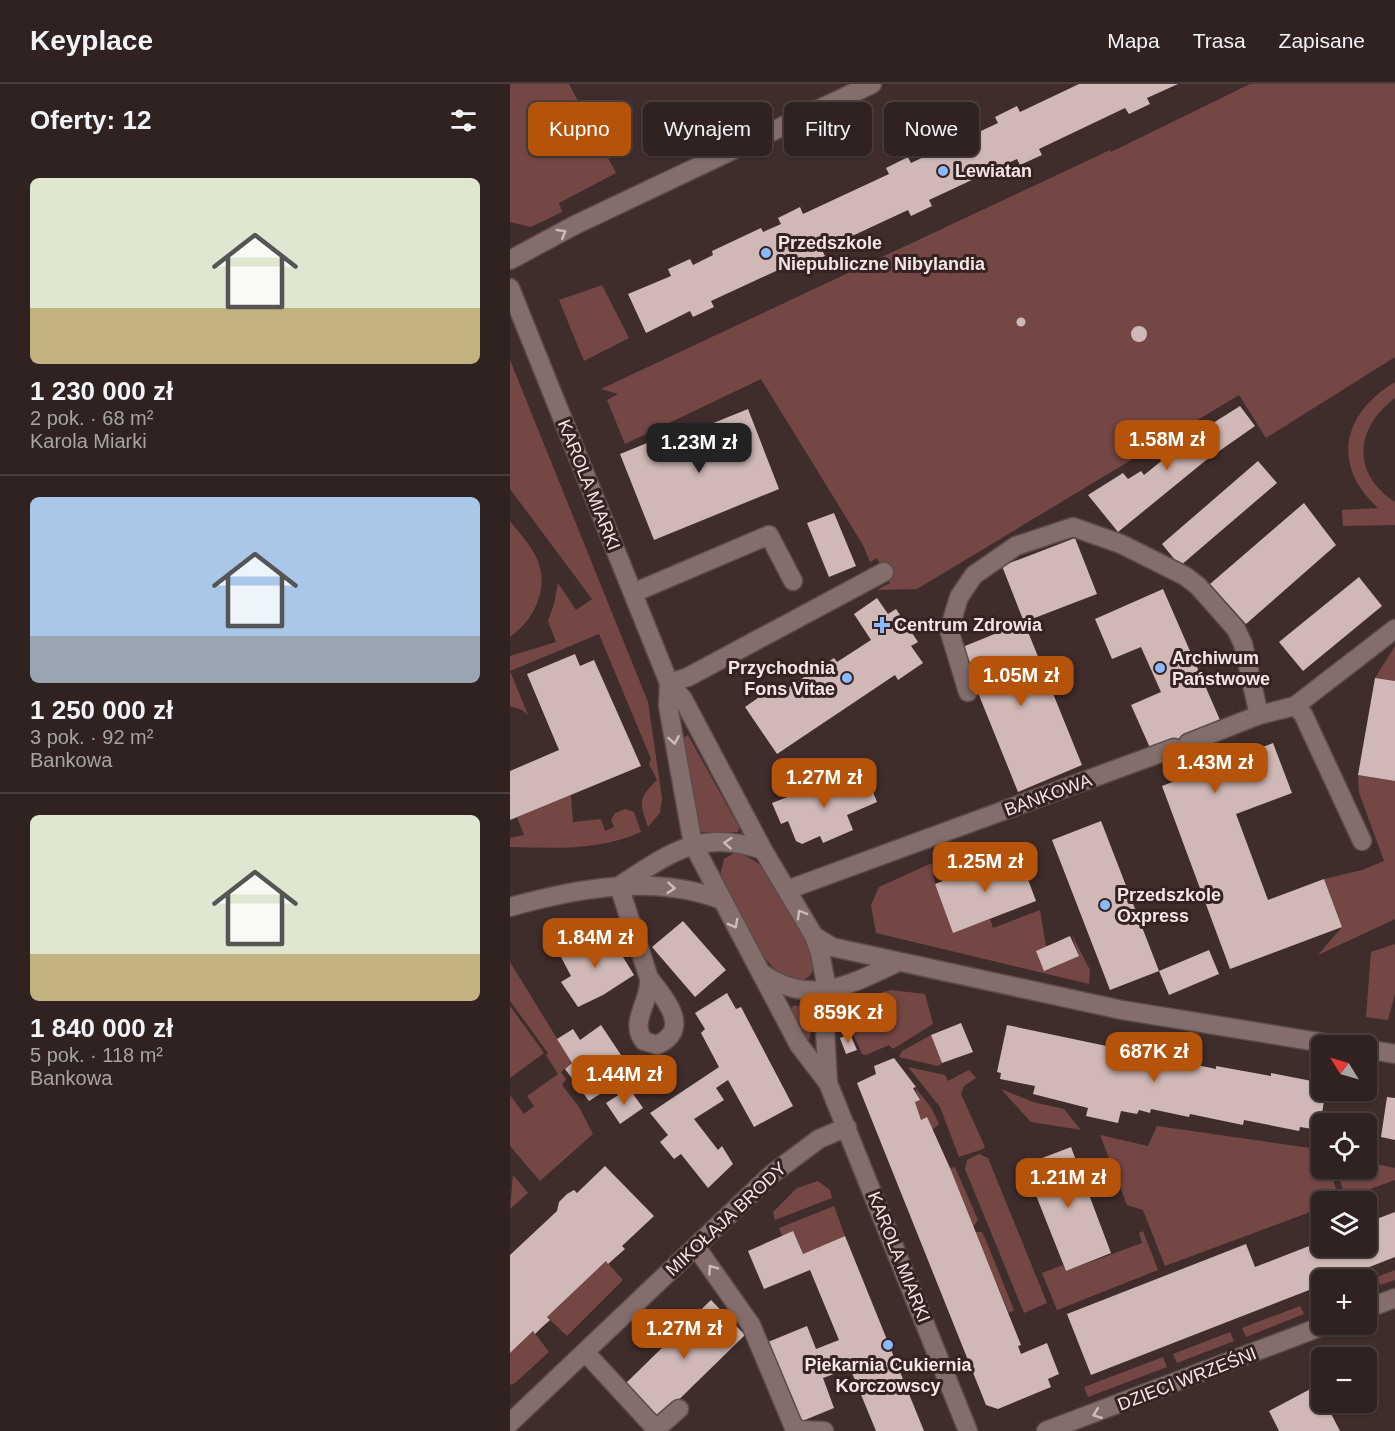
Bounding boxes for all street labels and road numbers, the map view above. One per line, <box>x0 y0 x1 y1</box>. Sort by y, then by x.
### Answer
street label: KAROLA MIARKI <box>554 417 624 553</box>
street label: BANKOWA <box>1002 770 1094 820</box>
street label: MIKOŁAJA BRODY <box>662 1158 790 1280</box>
street label: KAROLA MIARKI <box>864 1189 934 1325</box>
street label: DZIECI WRZEŚNI <box>1114 1342 1259 1415</box>

